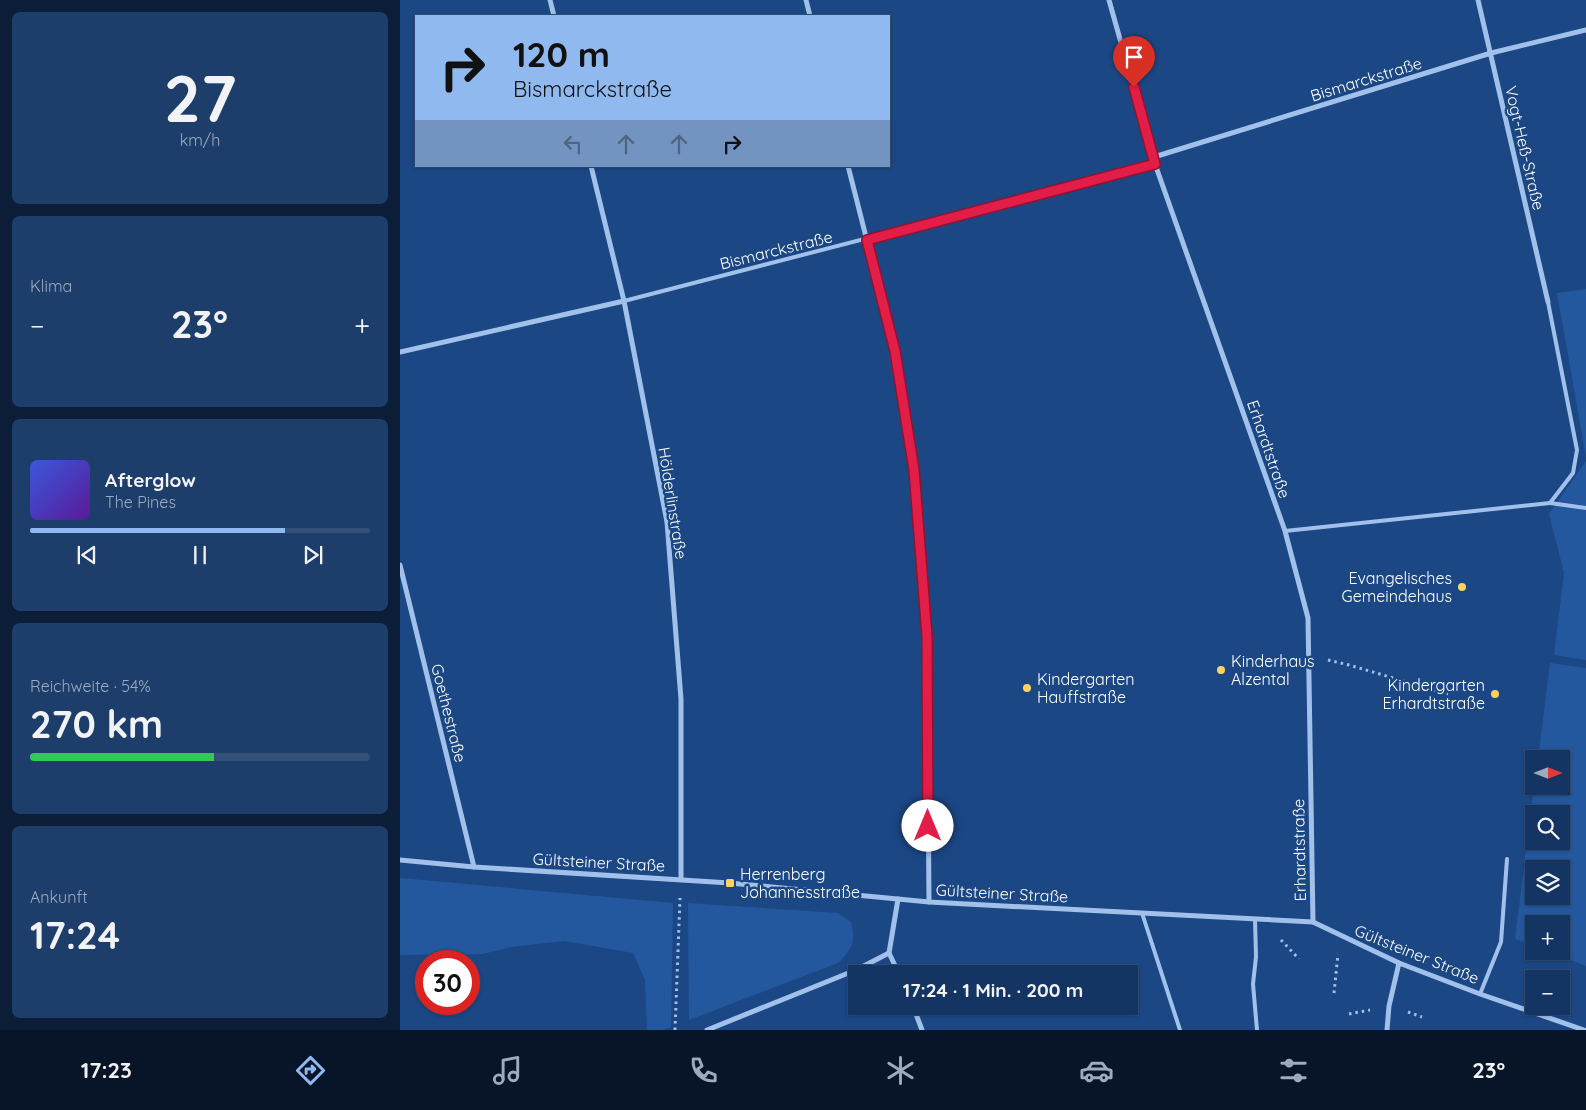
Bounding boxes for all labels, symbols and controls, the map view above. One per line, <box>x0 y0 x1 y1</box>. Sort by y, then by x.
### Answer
text: 120 m <box>513 32 610 76</box>
icon: right <box>430 35 495 100</box>
pin <box>1113 36 1155 87</box>
icon: arrive <box>1120 43 1148 71</box>
street label: Bismarckstraße <box>1308 53 1424 105</box>
text: 27 <box>164 57 236 138</box>
text: Bismarckstraße <box>513 75 672 103</box>
street label: Vogt-Heß-Straße <box>1501 84 1549 212</box>
text: km/h <box>180 130 220 150</box>
icon: left <box>559 130 587 158</box>
icon: ahead <box>612 130 640 158</box>
icon: ahead <box>665 130 693 158</box>
icon: right <box>718 130 746 158</box>
street label: Bismarckstraße <box>718 226 834 274</box>
text: Klima <box>30 276 72 296</box>
text: 23° <box>171 300 228 348</box>
text: − <box>30 308 45 343</box>
text: + <box>354 308 370 343</box>
street label: Erhardtstraße <box>1243 397 1295 501</box>
street label: Hölderlinstraße <box>654 445 692 561</box>
text: Afterglow <box>105 468 196 492</box>
text: The Pines <box>105 492 176 512</box>
icon: previous <box>73 541 101 569</box>
icon: pause <box>186 541 214 569</box>
icon: next <box>299 541 327 569</box>
place label: Evangelisches Gemeindehaus <box>1342 568 1452 606</box>
marker: Evangelisches Gemeindehaus <box>1456 581 1468 593</box>
place label: Kinderhaus Alzental <box>1231 651 1315 689</box>
street label: Goethestraße <box>427 662 471 764</box>
marker: Kinderhaus Alzental <box>1215 664 1227 676</box>
place label: Kindergarten Hauffstraße <box>1037 669 1135 707</box>
place label: Kindergarten Erhardtstraße <box>1382 675 1485 713</box>
text: Reichweite · 54% <box>30 676 151 696</box>
marker: Kindergarten Hauffstraße <box>1021 682 1033 694</box>
marker: Kindergarten Erhardtstraße <box>1489 688 1501 700</box>
text: 270 km <box>30 700 163 748</box>
north arrow <box>1525 750 1570 795</box>
map controls <box>1525 750 1570 1015</box>
position arrow <box>901 799 953 851</box>
street label: Erhardtstraße <box>1288 799 1310 901</box>
button: search <box>1525 805 1570 850</box>
street label: Gültsteiner Straße <box>532 849 666 875</box>
button: layers <box>1525 860 1570 905</box>
place label: Herrenberg Johannesstraße <box>740 864 860 902</box>
marker: Herrenberg Johannesstraße <box>724 877 736 889</box>
street label: Gültsteiner Straße <box>935 880 1069 906</box>
text: Ankunft <box>30 887 88 907</box>
text: 17:24 <box>30 911 120 959</box>
button: + <box>1525 915 1570 960</box>
street label: Gültsteiner Straße <box>1352 920 1482 988</box>
speed limit sign: 30 <box>415 950 480 1015</box>
button: − <box>1525 970 1570 1015</box>
text: 17:24 · 1 Min. · 200 m <box>903 978 1083 1002</box>
icon: directions <box>293 1053 328 1088</box>
icon: music <box>490 1053 525 1088</box>
icon: phone <box>686 1053 721 1088</box>
icon: climate <box>883 1053 918 1088</box>
icon: car <box>1079 1053 1114 1088</box>
icon: filters <box>1276 1053 1311 1088</box>
text: 17:23 <box>81 1056 132 1084</box>
text: 23° <box>1472 1056 1505 1084</box>

